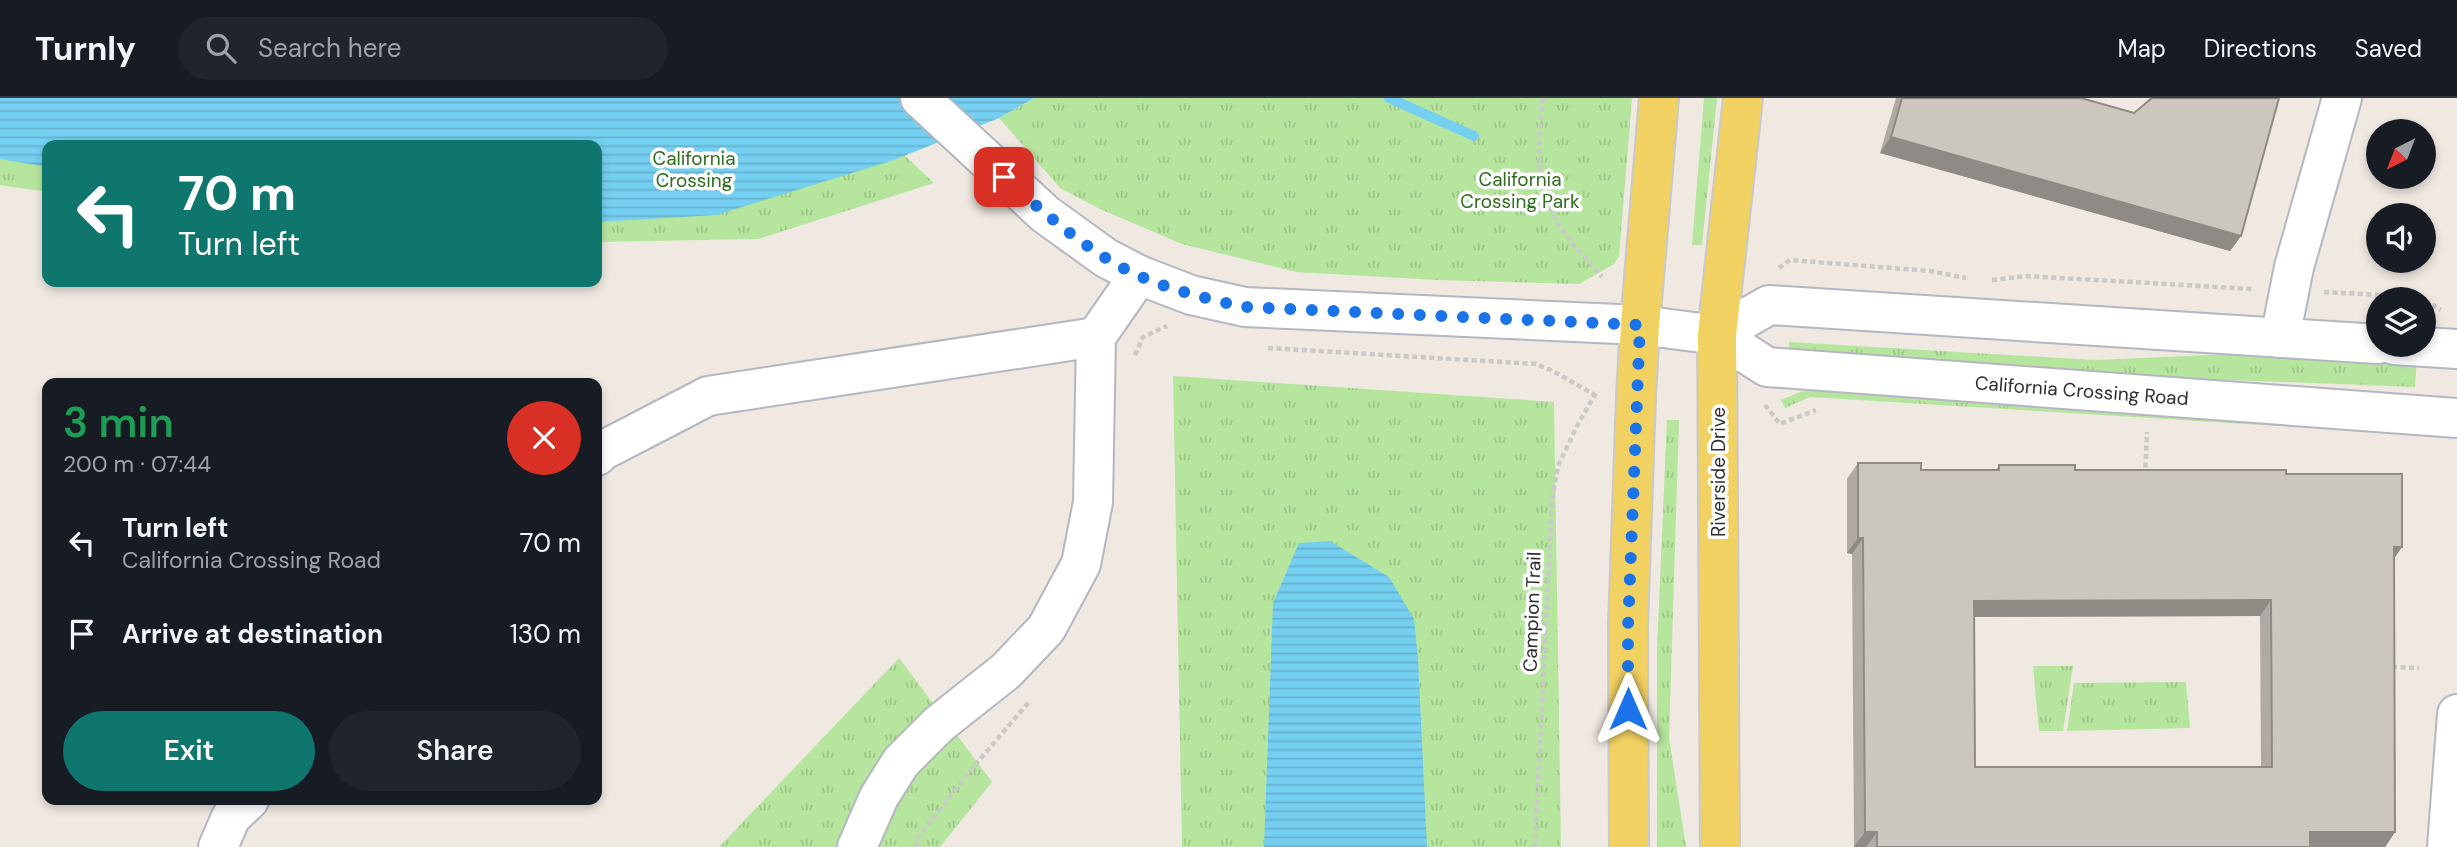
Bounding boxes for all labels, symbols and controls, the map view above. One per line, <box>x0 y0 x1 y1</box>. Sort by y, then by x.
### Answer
search box <box>178 17 668 80</box>
text: Turnly <box>35 27 136 70</box>
icon: search <box>202 29 240 67</box>
text: Search here <box>258 31 401 65</box>
text: Map <box>2118 33 2166 64</box>
text: Directions <box>2204 33 2317 64</box>
text: Saved <box>2355 33 2422 64</box>
north arrow <box>2366 119 2436 189</box>
map controls <box>2366 119 2436 357</box>
park label: California Crossing <box>653 146 735 193</box>
pin <box>974 147 1034 207</box>
icon: arrive <box>985 158 1023 196</box>
text: 70 m <box>178 161 296 225</box>
park label: California Crossing Park <box>1460 167 1580 214</box>
icon: left <box>63 168 154 259</box>
button: sound <box>2366 203 2436 273</box>
text: Turn left <box>178 223 300 265</box>
button: layers <box>2366 287 2436 357</box>
street label: California Crossing Road <box>1974 370 2190 411</box>
text: 3 min <box>63 395 174 450</box>
button: close <box>507 401 581 475</box>
street label: Riverside Drive <box>1706 407 1731 537</box>
text: 200 m · 07:44 <box>63 449 211 479</box>
text: Turn left <box>122 511 229 545</box>
icon: left <box>63 524 101 562</box>
text: 70 m <box>520 526 581 560</box>
text: California Crossing Road <box>122 545 381 575</box>
street label: Campion Trail <box>1517 551 1547 673</box>
icon: arrive <box>63 615 101 653</box>
text: Arrive at destination <box>122 617 383 651</box>
text: 130 m <box>510 617 581 651</box>
position arrow <box>1591 672 1665 746</box>
button: Exit <box>63 711 315 791</box>
button: Share <box>329 711 581 791</box>

